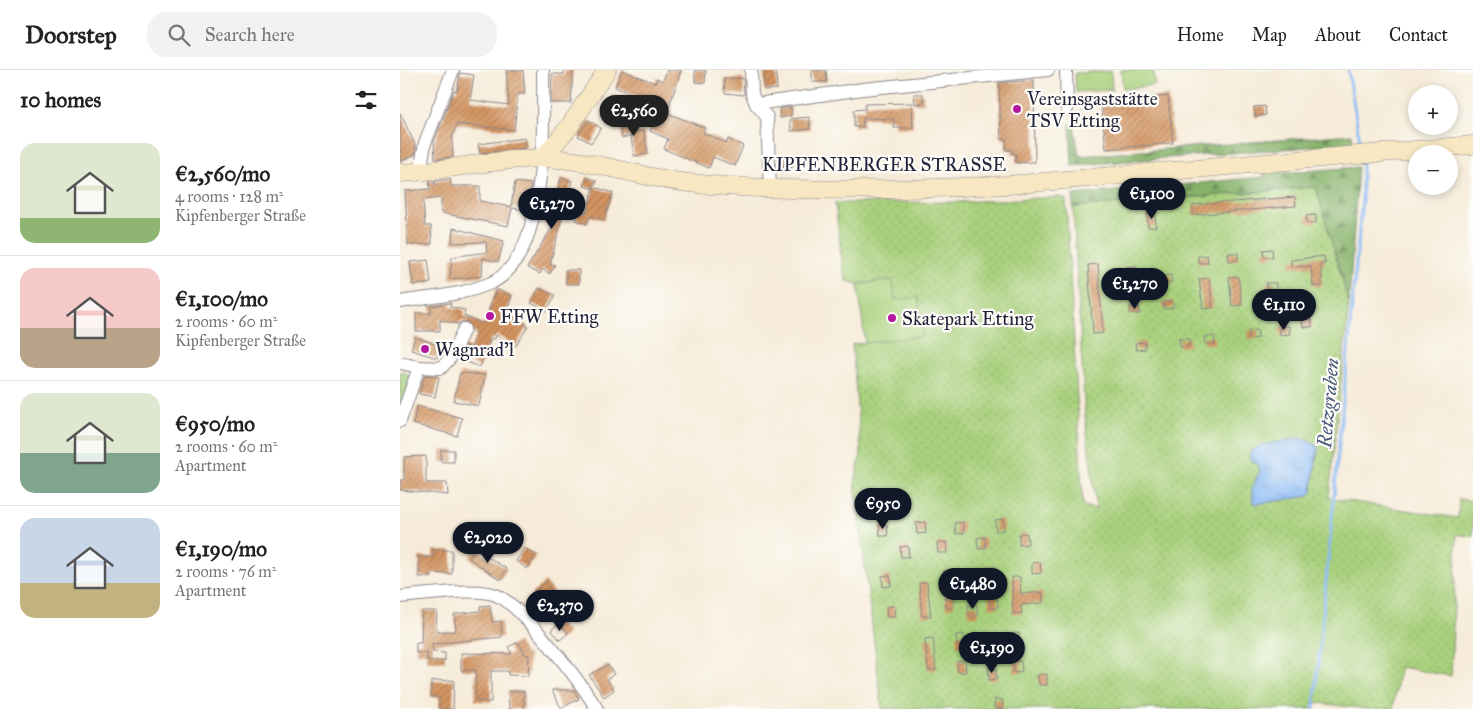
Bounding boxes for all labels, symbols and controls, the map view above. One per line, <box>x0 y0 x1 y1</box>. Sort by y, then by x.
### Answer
search box <box>147 12 497 57</box>
text: Doorstep <box>25 20 117 50</box>
icon: search <box>165 21 193 49</box>
text: Search here <box>205 23 295 46</box>
text: Home <box>1177 24 1224 46</box>
text: Map <box>1252 24 1287 46</box>
text: About <box>1315 24 1361 46</box>
text: Contact <box>1389 24 1448 46</box>
map controls <box>1408 85 1458 195</box>
button: + <box>1408 85 1458 135</box>
icon: filters <box>352 86 380 114</box>
text: 10 homes <box>20 87 101 113</box>
place label: Vereinsgaststätte TSV Etting <box>1026 87 1158 133</box>
pin: €2,560 <box>593 94 675 137</box>
text: €2,560 <box>611 101 657 120</box>
marker: Vereinsgaststätte TSV Etting <box>1011 103 1023 115</box>
button: − <box>1408 145 1458 195</box>
street label: KIPFENBERGER STRASSE <box>762 153 1006 176</box>
text: €2,560/mo <box>175 161 270 187</box>
icon: home <box>60 163 120 223</box>
pin: €1,100 <box>1111 178 1193 220</box>
text: €1,100 <box>1129 184 1175 203</box>
text: 4 rooms · 128 m² <box>175 187 284 206</box>
pin: €1,270 <box>511 188 593 230</box>
text: €1,270 <box>529 194 575 213</box>
text: Kipfenberger Straße <box>175 206 306 225</box>
pin: €1,270 <box>1094 268 1176 310</box>
text: €1,270 <box>1112 274 1158 293</box>
text: €1,100/mo <box>175 286 268 312</box>
icon: home <box>60 288 120 348</box>
pin: €1,110 <box>1243 288 1325 331</box>
text: €1,110 <box>1263 295 1305 314</box>
place label: FFW Etting <box>500 305 599 329</box>
place label: Skatepark Etting <box>902 307 1033 331</box>
marker: FFW Etting <box>484 310 496 322</box>
text: 2 rooms · 60 m² <box>175 312 277 331</box>
marker: Skatepark Etting <box>886 312 898 324</box>
text: Kipfenberger Straße <box>175 331 306 350</box>
place label: Wagnrad'l <box>435 338 515 362</box>
marker: Wagnrad'l <box>419 343 431 355</box>
water label: Retzgraben <box>1312 357 1344 450</box>
text: €950/mo <box>175 411 255 437</box>
icon: home <box>60 413 120 473</box>
text: 2 rooms · 60 m² <box>175 437 277 456</box>
text: Apartment <box>175 456 247 475</box>
pin: €950 <box>853 488 913 530</box>
text: €950 <box>865 494 901 513</box>
pin: €2,020 <box>447 522 529 564</box>
text: €2,020 <box>464 528 512 547</box>
text: €1,190/mo <box>175 536 267 562</box>
icon: home <box>60 538 120 598</box>
text: 2 rooms · 76 m² <box>175 562 276 581</box>
pin: €1,480 <box>932 568 1014 610</box>
text: €1,480 <box>949 574 997 593</box>
text: Apartment <box>175 581 247 600</box>
pin: €2,370 <box>519 590 601 632</box>
text: €2,370 <box>537 596 583 615</box>
pin: €1,190 <box>951 632 1033 674</box>
text: €1,190 <box>970 638 1014 657</box>

